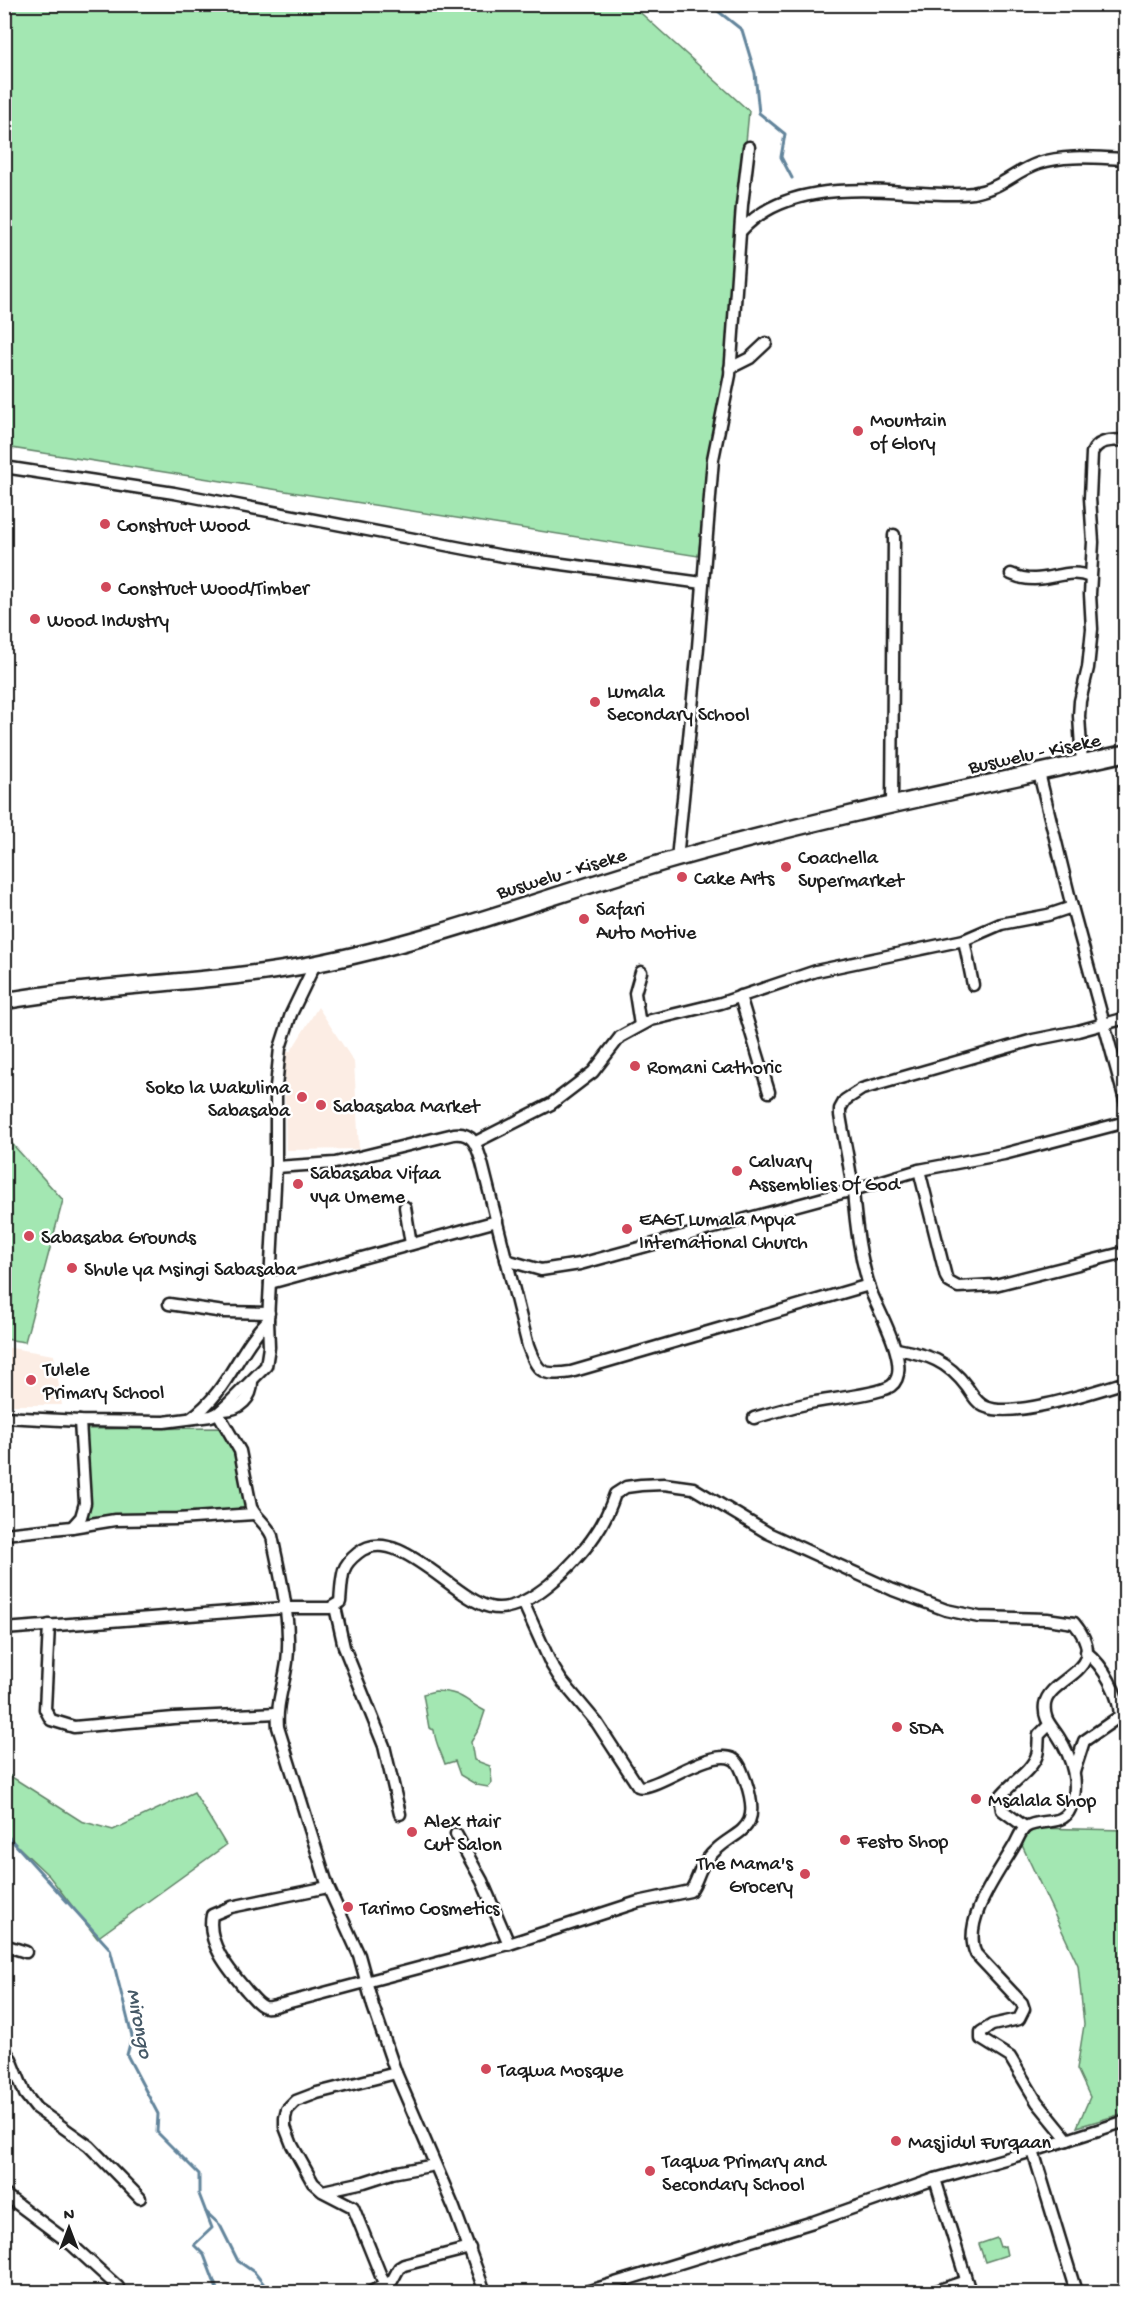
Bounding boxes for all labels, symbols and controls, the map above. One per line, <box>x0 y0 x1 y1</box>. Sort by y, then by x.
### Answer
place label: Mountain of Glory <box>870 411 947 457</box>
marker: Mountain of Glory <box>851 424 865 438</box>
place label: Construct Wood <box>117 516 251 539</box>
marker: Construct Wood <box>98 517 112 531</box>
place label: Construct Wood/Timber <box>118 579 311 602</box>
marker: Construct Wood/Timber <box>99 580 113 594</box>
place label: Wood Industry <box>47 611 169 634</box>
marker: Wood Industry <box>28 612 42 626</box>
place label: Lumala Secondary School <box>607 682 750 728</box>
marker: Lumala Secondary School <box>588 695 602 709</box>
street label: Buswelu - Kiseke <box>966 730 1104 781</box>
street label: Buswelu - Kiseke <box>493 844 630 906</box>
place label: Coachella Supermarket <box>798 848 906 894</box>
marker: Coachella Supermarket <box>779 860 793 874</box>
place label: Cake Arts <box>694 869 775 892</box>
marker: Cake Arts <box>675 870 689 884</box>
place label: Safari Auto Motive <box>596 900 697 946</box>
marker: Safari Auto Motive <box>577 912 591 926</box>
place label: Romani Cathoric <box>647 1058 782 1081</box>
marker: Romani Cathoric <box>628 1059 642 1073</box>
place label: Soko la Wakulima Sabasaba <box>146 1078 291 1124</box>
marker: Soko la Wakulima Sabasaba <box>295 1090 309 1104</box>
place label: Sabasaba Market <box>333 1097 481 1120</box>
marker: Sabasaba Market <box>314 1098 328 1112</box>
place label: Calvary Assemblies Of God <box>749 1152 902 1198</box>
place label: Sabasaba Vifaa vya Umeme <box>310 1164 442 1210</box>
marker: Calvary Assemblies Of God <box>730 1164 744 1178</box>
marker: Sabasaba Vifaa vya Umeme <box>291 1177 305 1191</box>
place label: EAGT Lumala Mpya International Church <box>639 1210 808 1256</box>
marker: EAGT Lumala Mpya International Church <box>620 1222 634 1236</box>
place label: Sabasaba Grounds <box>41 1228 197 1251</box>
marker: Sabasaba Grounds <box>22 1229 36 1243</box>
place label: Shule ya Msingi Sabasaba <box>84 1260 297 1283</box>
marker: Shule ya Msingi Sabasaba <box>65 1261 79 1275</box>
place label: Tulele Primary School <box>42 1360 164 1406</box>
marker: Tulele Primary School <box>24 1373 38 1387</box>
place label: SDA <box>909 1719 944 1742</box>
marker: SDA <box>890 1720 904 1734</box>
place label: Msalala Shop <box>988 1791 1096 1814</box>
marker: Msalala Shop <box>969 1792 983 1806</box>
place label: Alex Hair Cut Salon <box>424 1812 502 1858</box>
marker: Alex Hair Cut Salon <box>405 1825 419 1839</box>
place label: Festo Shop <box>856 1832 949 1855</box>
marker: Festo Shop <box>838 1833 852 1847</box>
place label: The Mama's Grocery <box>696 1854 794 1900</box>
marker: The Mama's Grocery <box>798 1867 812 1881</box>
place label: Tarimo Cosmetics <box>359 1899 500 1922</box>
marker: Tarimo Cosmetics <box>341 1900 355 1914</box>
water label: Mirongo <box>119 1987 157 2062</box>
place label: Taqwa Mosque <box>497 2061 624 2084</box>
marker: Taqwa Mosque <box>479 2062 493 2076</box>
place label: Masjidul Furqaan <box>908 2133 1052 2156</box>
marker: Masjidul Furqaan <box>889 2134 903 2148</box>
place label: Taqwa Primary and Secondary School <box>661 2152 828 2198</box>
marker: Taqwa Primary and Secondary School <box>643 2164 657 2178</box>
north arrow <box>39 2198 99 2258</box>
text: N <box>64 2207 75 2226</box>

